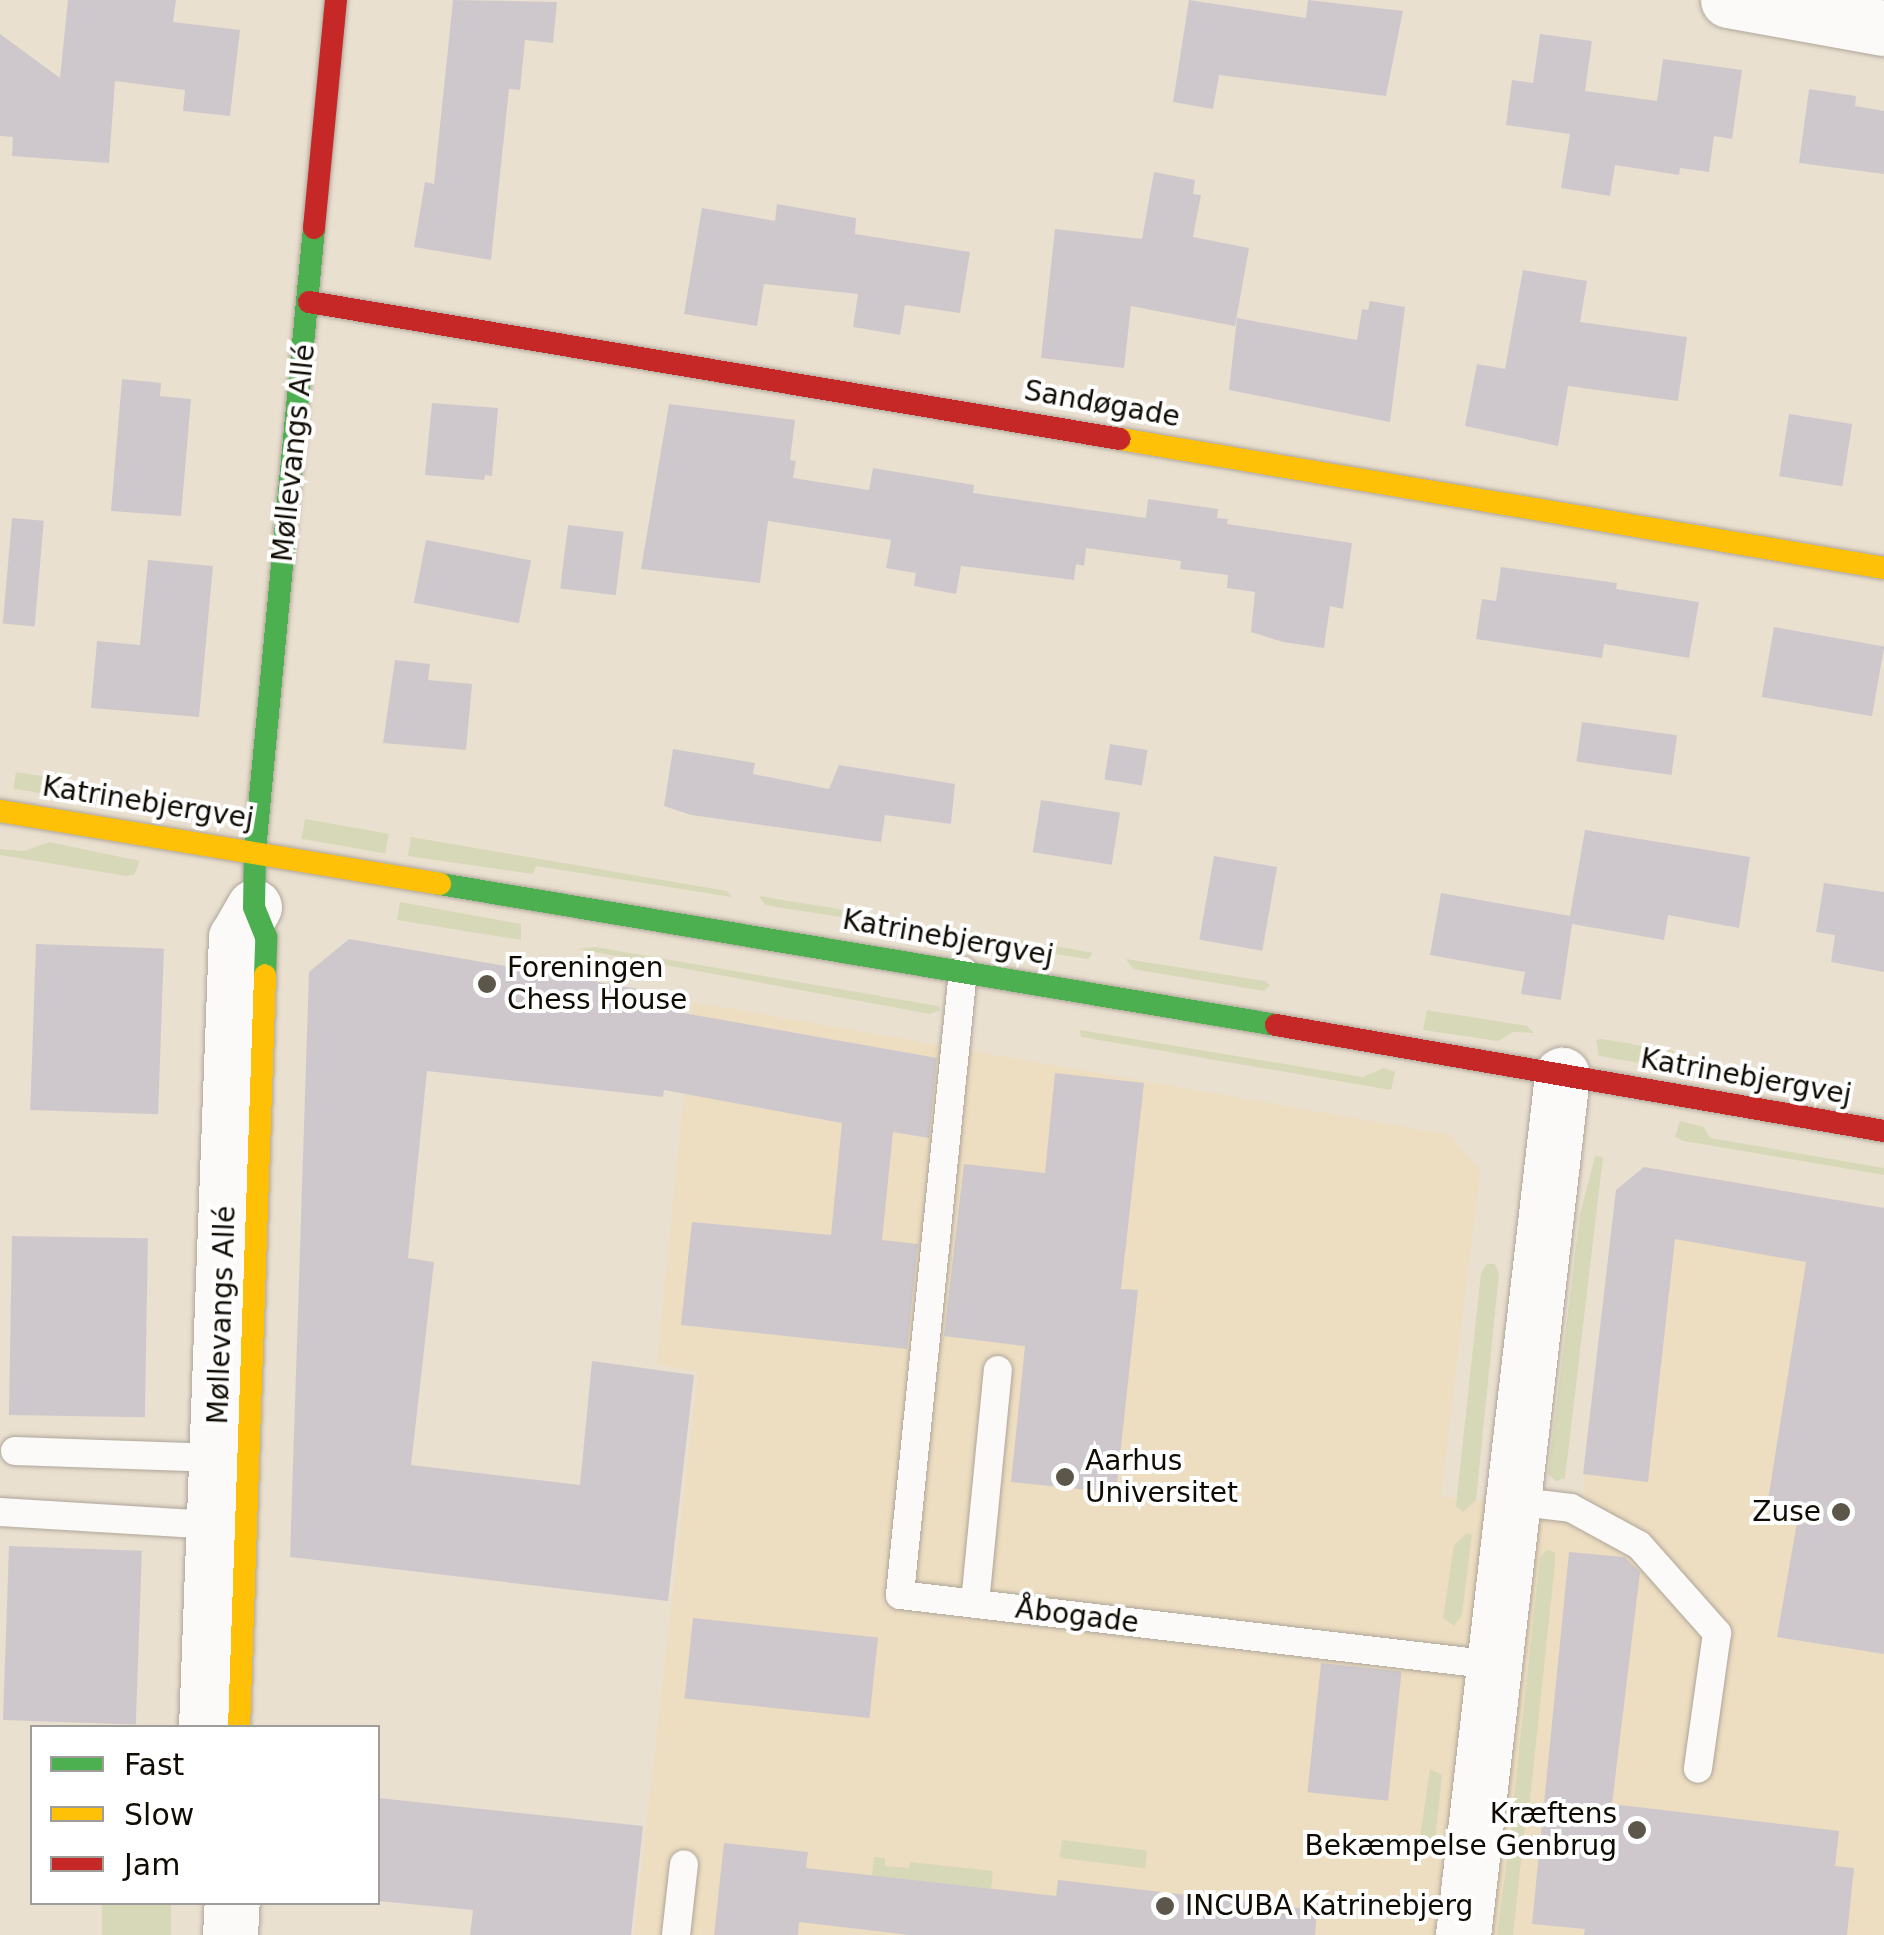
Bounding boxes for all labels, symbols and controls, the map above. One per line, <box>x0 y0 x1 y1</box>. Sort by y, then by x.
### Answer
street label: Møllevangs Allé <box>266 342 322 564</box>
street label: Sandøgade <box>1022 374 1182 434</box>
street label: Katrinebjergvej <box>40 770 256 836</box>
street label: Katrinebjergvej <box>840 903 1056 973</box>
place label: Foreningen Chess House <box>507 951 687 1017</box>
marker: Foreningen Chess House <box>476 973 498 995</box>
street label: Katrinebjergvej <box>1638 1042 1854 1112</box>
street label: Møllevangs Allé <box>201 1205 243 1425</box>
place label: Aarhus Universitet <box>1085 1444 1238 1510</box>
marker: Aarhus Universitet <box>1054 1466 1076 1488</box>
place label: Zuse <box>1752 1495 1821 1529</box>
marker: Zuse <box>1830 1501 1852 1523</box>
street label: Åbogade <box>1013 1592 1141 1640</box>
legend <box>30 1725 380 1905</box>
text: Fast <box>124 1747 184 1782</box>
text: Slow <box>124 1797 194 1832</box>
place label: Kræftens Bekæmpelse Genbrug <box>1305 1797 1617 1863</box>
marker: Kræftens Bekæmpelse Genbrug <box>1626 1819 1648 1841</box>
text: Jam <box>124 1847 180 1882</box>
place label: INCUBA Katrinebjerg <box>1185 1889 1473 1923</box>
marker: INCUBA Katrinebjerg <box>1154 1895 1176 1917</box>

